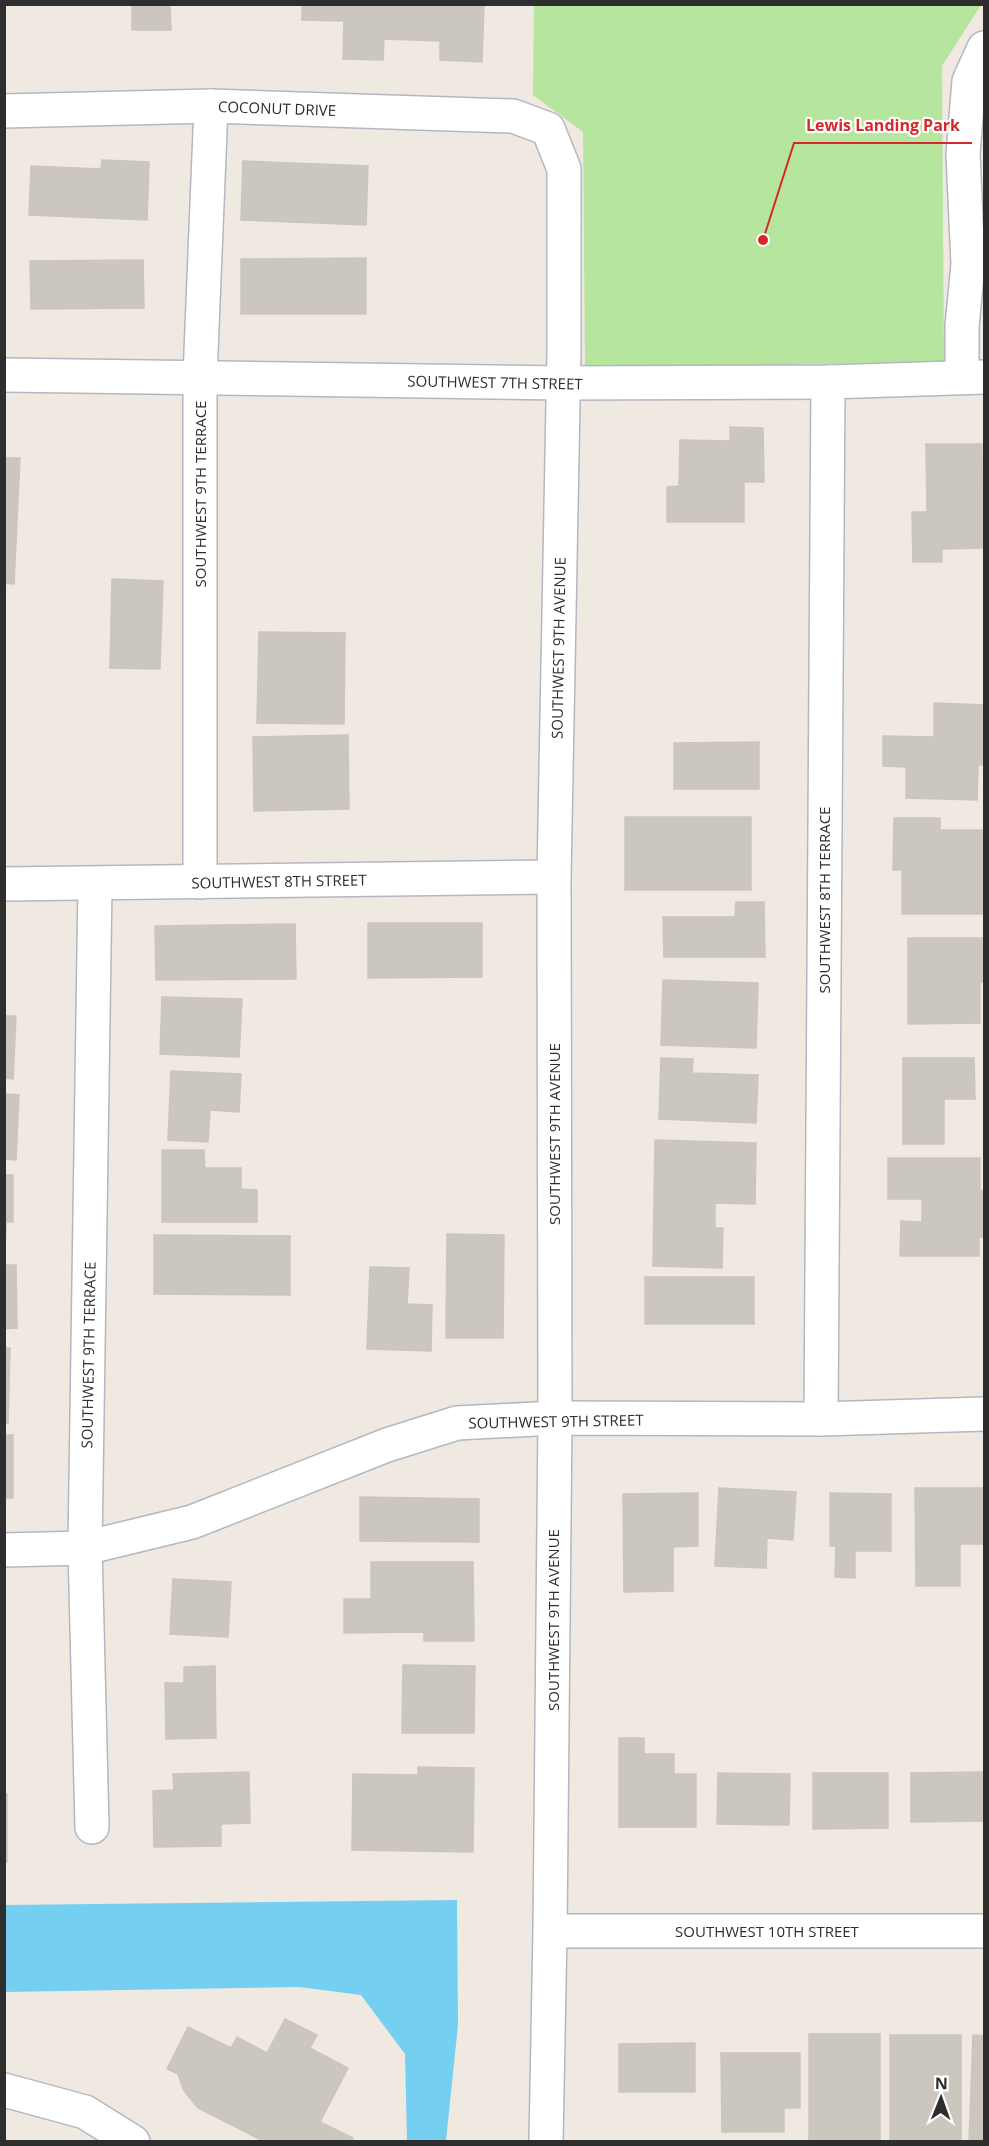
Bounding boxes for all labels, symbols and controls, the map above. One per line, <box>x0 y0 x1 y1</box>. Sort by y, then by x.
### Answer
street label: COCONUT DRIVE <box>218 96 336 120</box>
callout: Lewis Landing Park <box>794 109 972 143</box>
text: Lewis Landing Park <box>806 114 960 136</box>
street label: SOUTHWEST 7TH STREET <box>407 370 583 394</box>
street label: SOUTHWEST 9TH TERRACE <box>190 401 210 587</box>
street label: SOUTHWEST 9TH AVENUE <box>546 557 570 739</box>
street label: SOUTHWEST 8TH TERRACE <box>814 807 834 993</box>
street label: SOUTHWEST 8TH STREET <box>191 869 367 893</box>
street label: SOUTHWEST 9TH AVENUE <box>544 1043 564 1225</box>
street label: SOUTHWEST 9TH TERRACE <box>76 1261 100 1449</box>
street label: SOUTHWEST 9TH STREET <box>468 1409 644 1433</box>
street label: SOUTHWEST 9TH AVENUE <box>543 1529 563 1711</box>
street label: SOUTHWEST 10TH STREET <box>675 1921 860 1941</box>
north arrow <box>911 2068 971 2128</box>
text: N <box>935 2072 948 2094</box>

